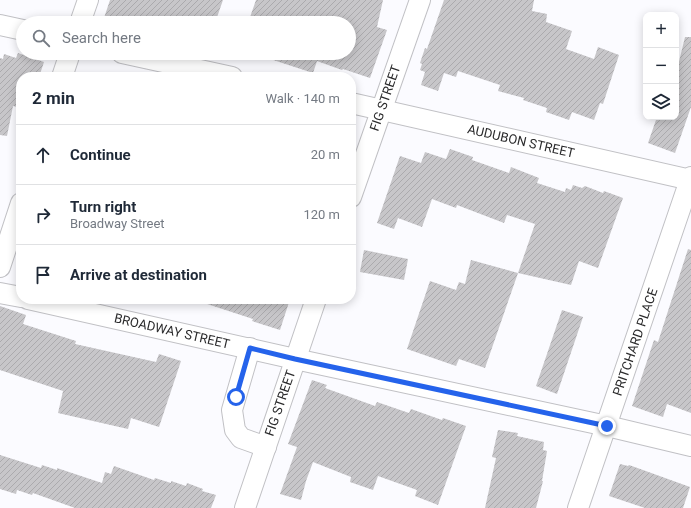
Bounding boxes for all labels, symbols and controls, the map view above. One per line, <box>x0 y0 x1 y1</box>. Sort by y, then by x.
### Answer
map controls <box>643 12 679 120</box>
button: + <box>643 12 679 48</box>
search box <box>16 16 356 60</box>
icon: search <box>30 27 52 49</box>
text: Search here <box>62 29 141 47</box>
button: − <box>643 48 679 84</box>
street label: FIG STREET <box>367 63 403 133</box>
button: layers <box>643 84 679 120</box>
text: 2 min <box>32 88 75 108</box>
text: Walk · 140 m <box>265 91 340 106</box>
street label: AUDUBON STREET <box>466 121 576 161</box>
icon: ahead <box>32 144 54 166</box>
text: Continue <box>70 146 131 164</box>
text: 20 m <box>311 147 340 162</box>
text: Turn right <box>70 198 136 216</box>
icon: right <box>32 204 54 226</box>
text: 120 m <box>303 207 340 222</box>
text: Broadway Street <box>70 216 165 231</box>
icon: arrive <box>32 264 54 286</box>
text: Arrive at destination <box>70 266 207 284</box>
street label: PRITCHARD PLACE <box>610 286 660 398</box>
street label: BROADWAY STREET <box>113 310 232 352</box>
street label: FIG STREET <box>262 368 298 438</box>
route start <box>227 388 245 406</box>
route end <box>598 417 616 435</box>

